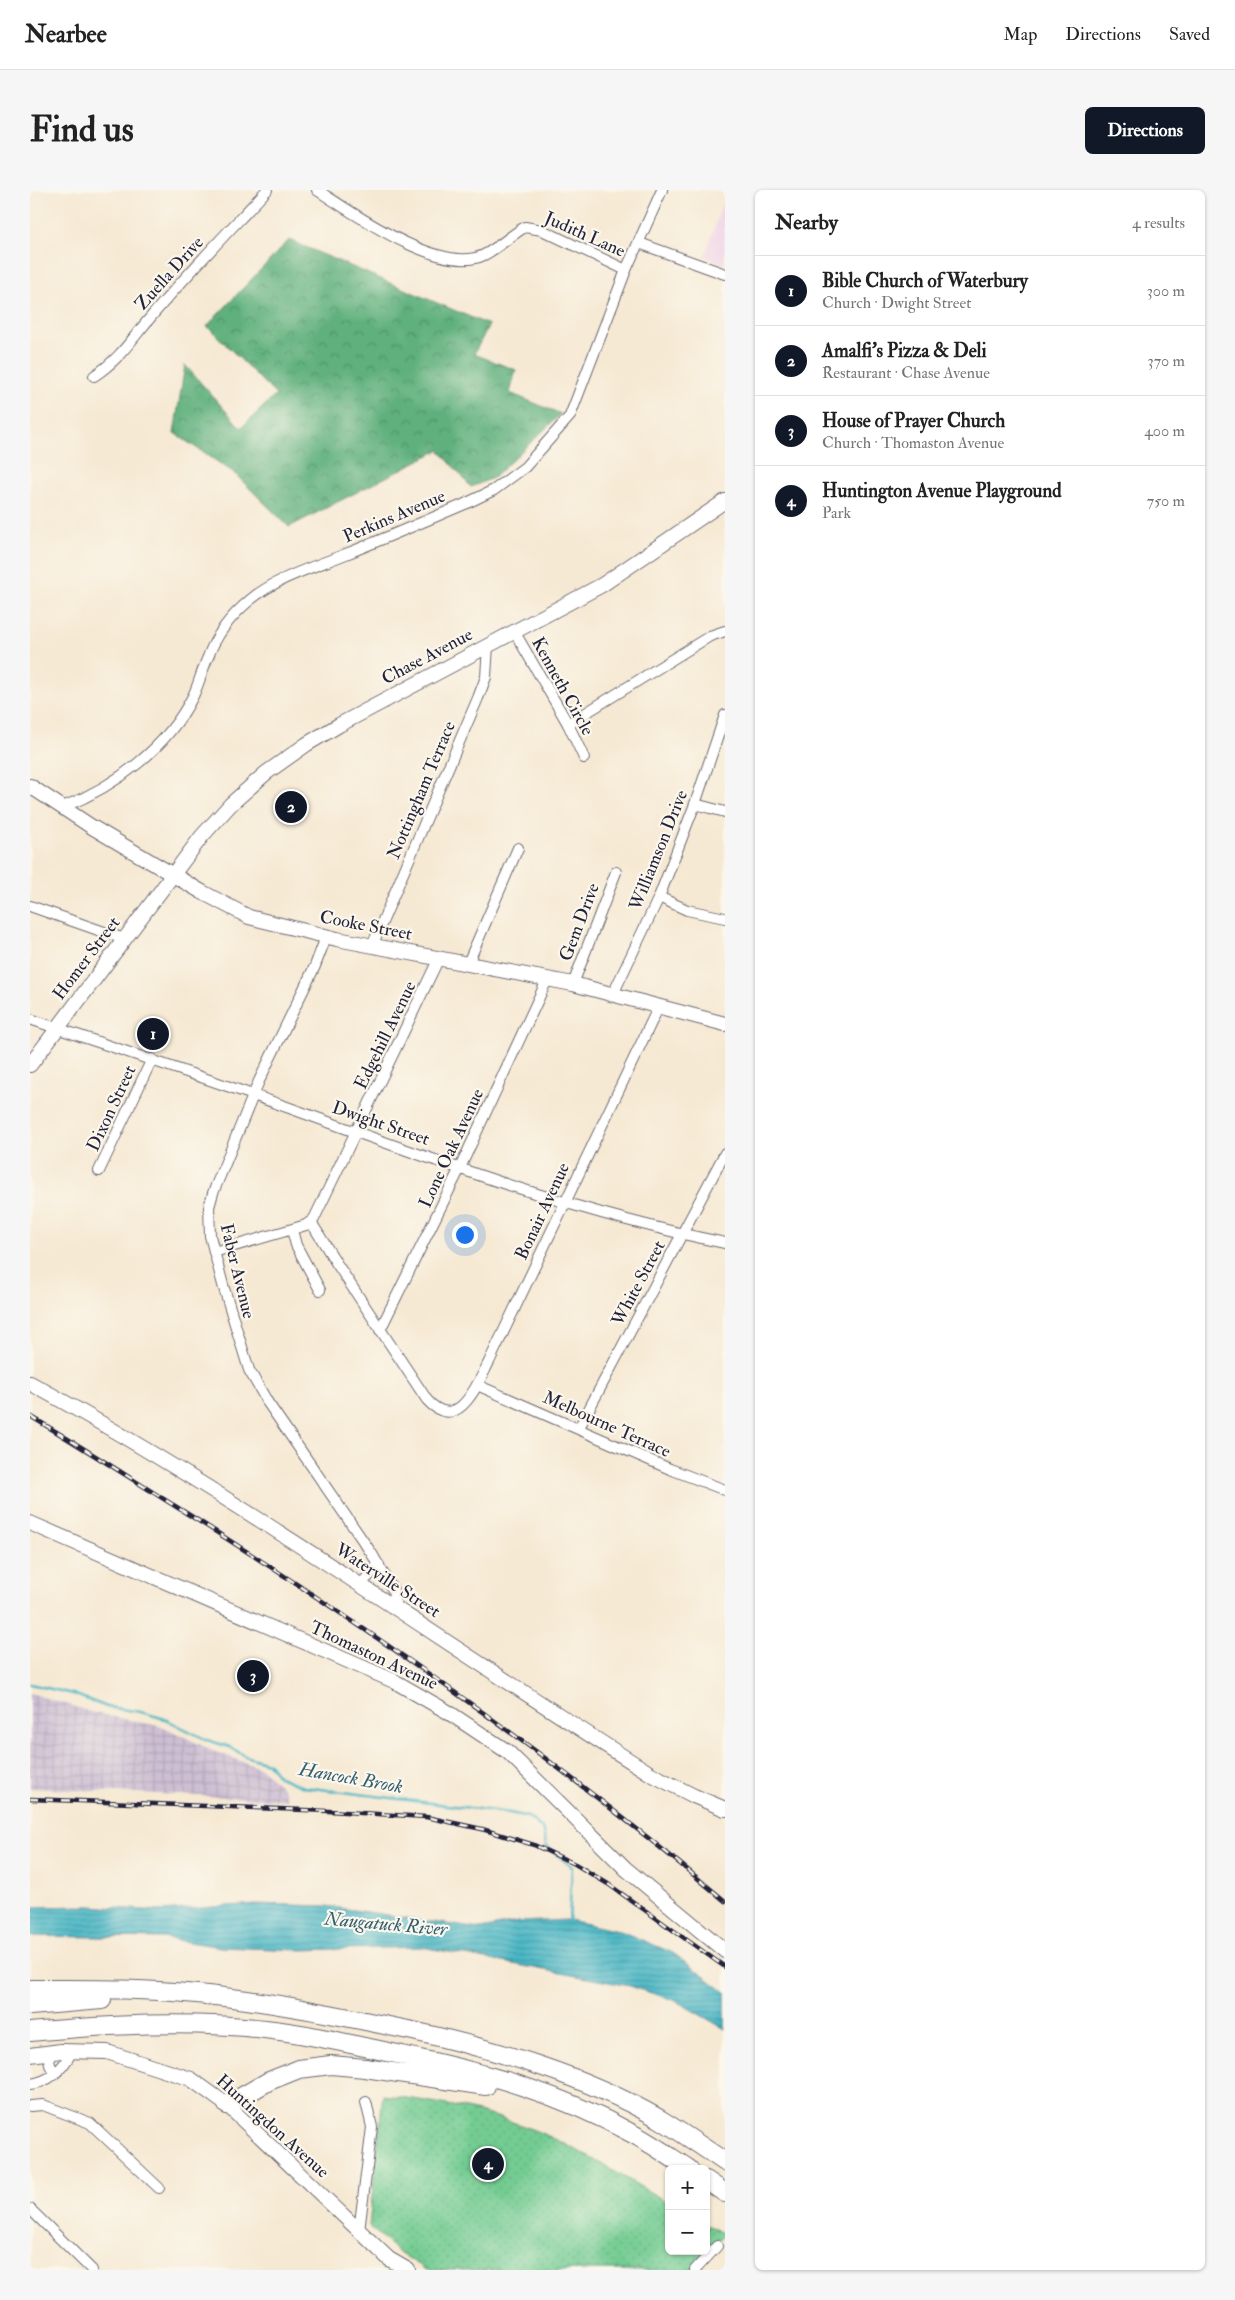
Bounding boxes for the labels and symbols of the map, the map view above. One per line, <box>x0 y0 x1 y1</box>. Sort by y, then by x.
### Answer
street label: Judith Lane <box>540 206 629 263</box>
street label: Zuella Drive <box>130 231 209 315</box>
street label: Perkins Avenue <box>340 484 449 548</box>
street label: Chase Avenue <box>378 623 477 690</box>
street label: Kenneth Circle <box>526 633 599 740</box>
street label: Nottingham Terrace <box>382 717 461 863</box>
street label: Williamson Drive <box>624 786 693 915</box>
pin: 2 <box>275 788 307 826</box>
street label: Gem Drive <box>554 880 605 964</box>
street label: Cooke Street <box>318 905 414 946</box>
street label: Homer Street <box>48 912 125 1005</box>
street label: Edgehill Avenue <box>349 977 422 1093</box>
pin: 1 <box>137 1015 169 1053</box>
street label: Dixon Street <box>82 1061 141 1155</box>
street label: Lone Oak Avenue <box>414 1084 489 1212</box>
street label: Dwight Street <box>329 1096 433 1151</box>
street label: Bonair Avenue <box>510 1159 575 1263</box>
street label: Faber Avenue <box>215 1221 261 1321</box>
your location <box>452 1222 478 1248</box>
street label: White Street <box>606 1237 671 1331</box>
street label: Melbourne Terrace <box>539 1386 675 1463</box>
street label: Waterville Street <box>330 1537 445 1623</box>
street label: Thomaston Avenue <box>306 1616 442 1695</box>
pin: 3 <box>237 1657 269 1695</box>
water label: Hancock Brook <box>296 1757 405 1799</box>
water label: Naugatuck River <box>323 1907 449 1941</box>
street label: Huntingdon Avenue <box>211 2069 334 2184</box>
pin: 4 <box>472 2145 504 2183</box>

